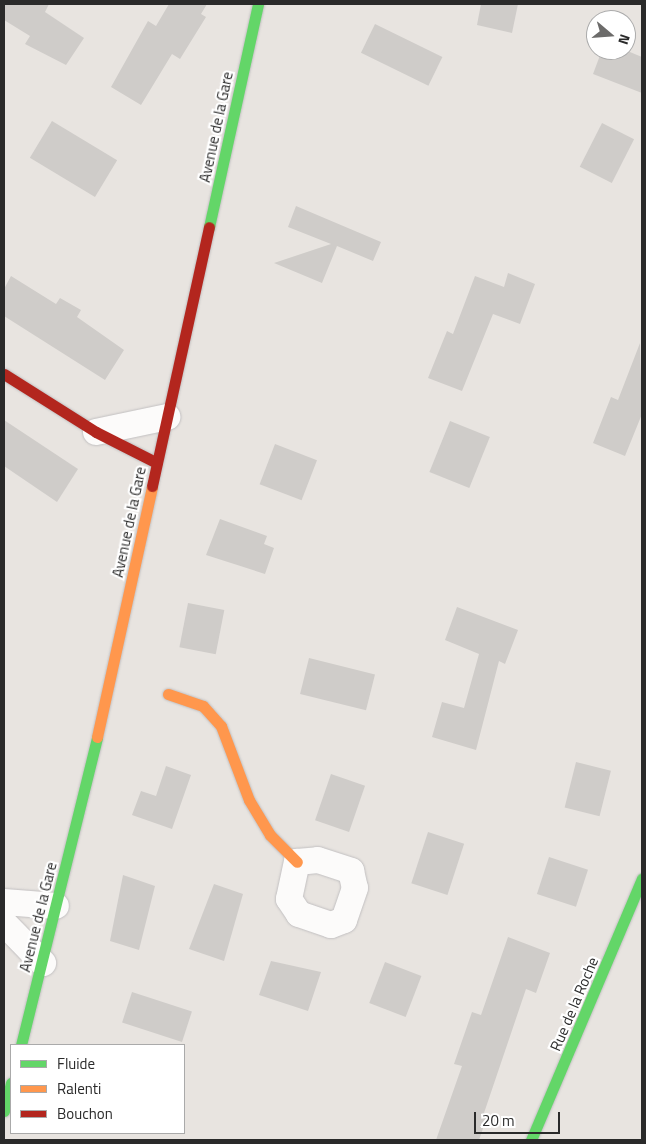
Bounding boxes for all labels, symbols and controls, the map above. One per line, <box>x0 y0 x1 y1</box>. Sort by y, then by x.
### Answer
north arrow <box>586 10 636 60</box>
text: N <box>613 32 636 47</box>
street label: Avenue de la Gare <box>195 70 237 184</box>
street label: Avenue de la Gare <box>108 465 150 579</box>
street label: Avenue de la Gare <box>16 860 60 974</box>
street label: Rue de la Roche <box>546 954 602 1054</box>
legend <box>10 1044 185 1134</box>
text: Fluide <box>57 1052 95 1075</box>
text: Ralenti <box>57 1077 101 1100</box>
text: Bouchon <box>57 1102 113 1125</box>
scale bar <box>476 1102 562 1134</box>
text: 20 m <box>482 1109 515 1132</box>

